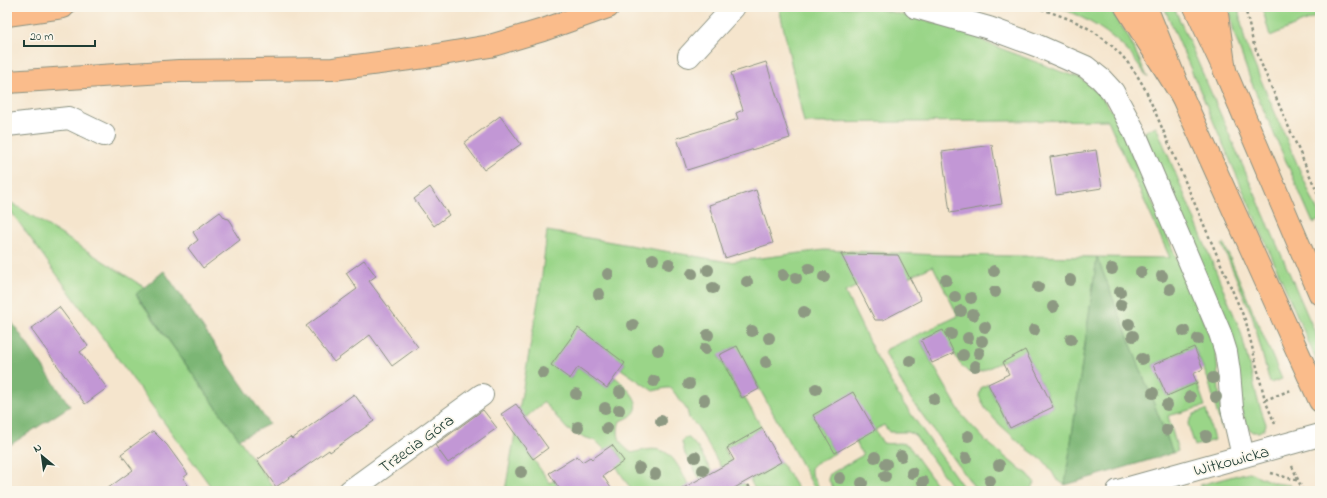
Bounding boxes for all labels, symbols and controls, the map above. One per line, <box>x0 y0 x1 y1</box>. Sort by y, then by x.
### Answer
scale bar <box>24 22 95 48</box>
text: 20 m <box>30 28 53 46</box>
street label: Trzecia Góra <box>374 408 460 480</box>
north arrow <box>22 436 62 476</box>
text: N <box>31 439 45 457</box>
street label: Witkowicka <box>1191 439 1272 484</box>

